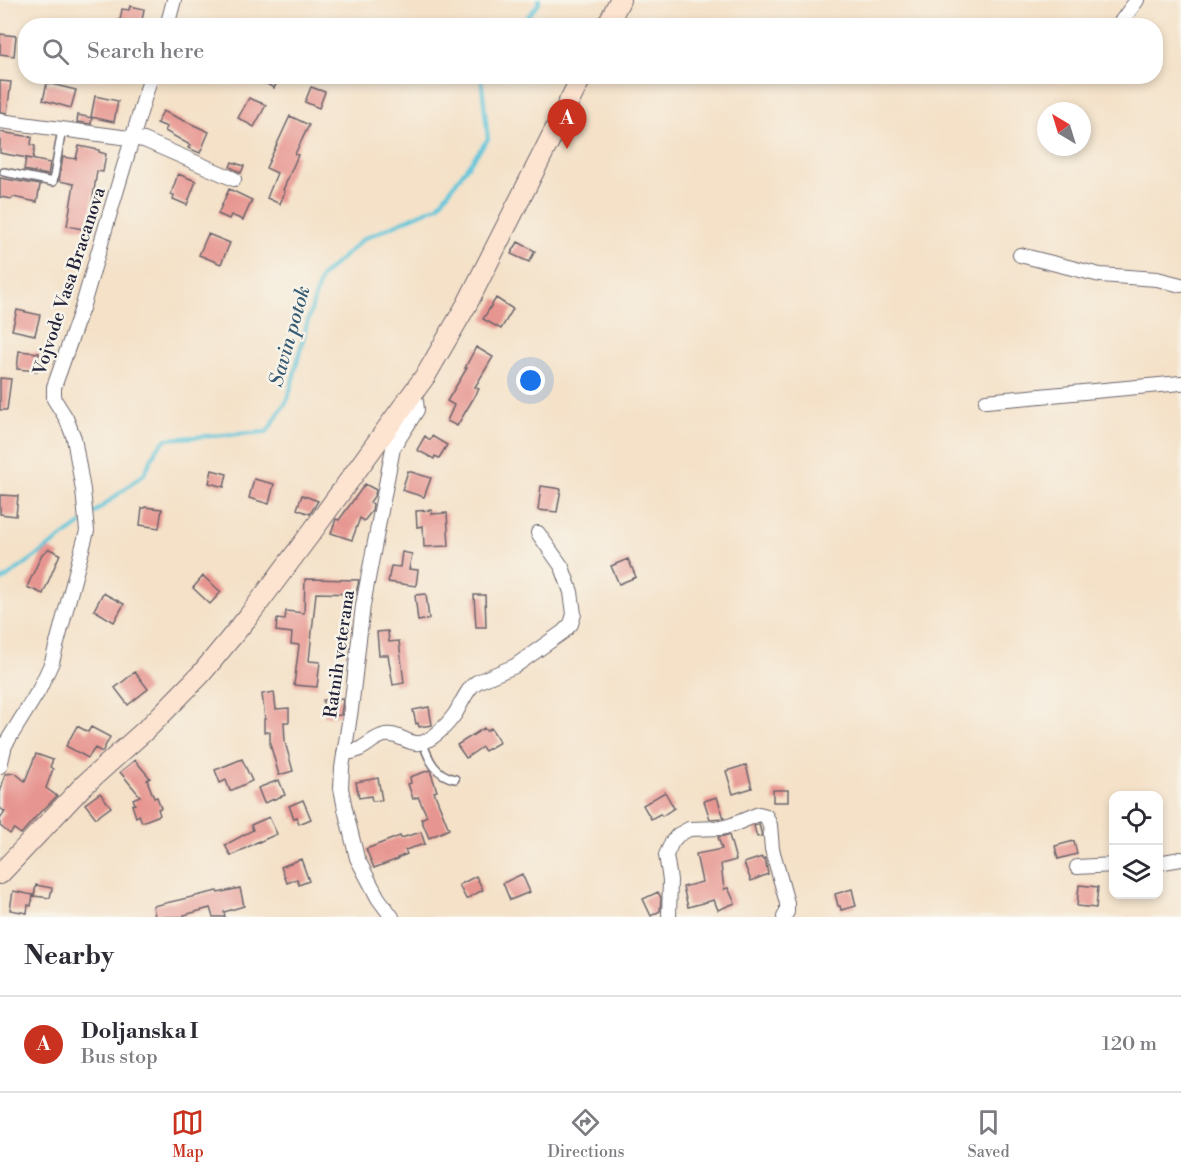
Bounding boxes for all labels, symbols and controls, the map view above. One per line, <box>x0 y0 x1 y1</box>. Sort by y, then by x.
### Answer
search box <box>18 18 1163 84</box>
icon: search <box>39 35 72 68</box>
text: Search here <box>87 38 204 65</box>
pin: A <box>548 100 586 149</box>
north arrow <box>1037 102 1091 156</box>
street label: Vojvode Vasa Bracanova <box>28 183 111 379</box>
water label: Savin potok <box>264 283 317 390</box>
your location <box>516 366 545 395</box>
street label: Ratnih veterana <box>319 588 360 720</box>
map controls <box>1109 791 1163 899</box>
button: locate <box>1109 791 1163 845</box>
button: layers <box>1109 845 1163 899</box>
text: Nearby <box>24 940 114 972</box>
text: Doljanska I <box>81 1018 198 1045</box>
text: A <box>36 1032 51 1057</box>
text: 120 m <box>1102 1032 1157 1057</box>
text: Bus stop <box>81 1045 158 1070</box>
tab: Map <box>171 1106 204 1162</box>
tab: Directions <box>547 1106 625 1162</box>
tab: Saved <box>967 1106 1010 1162</box>

